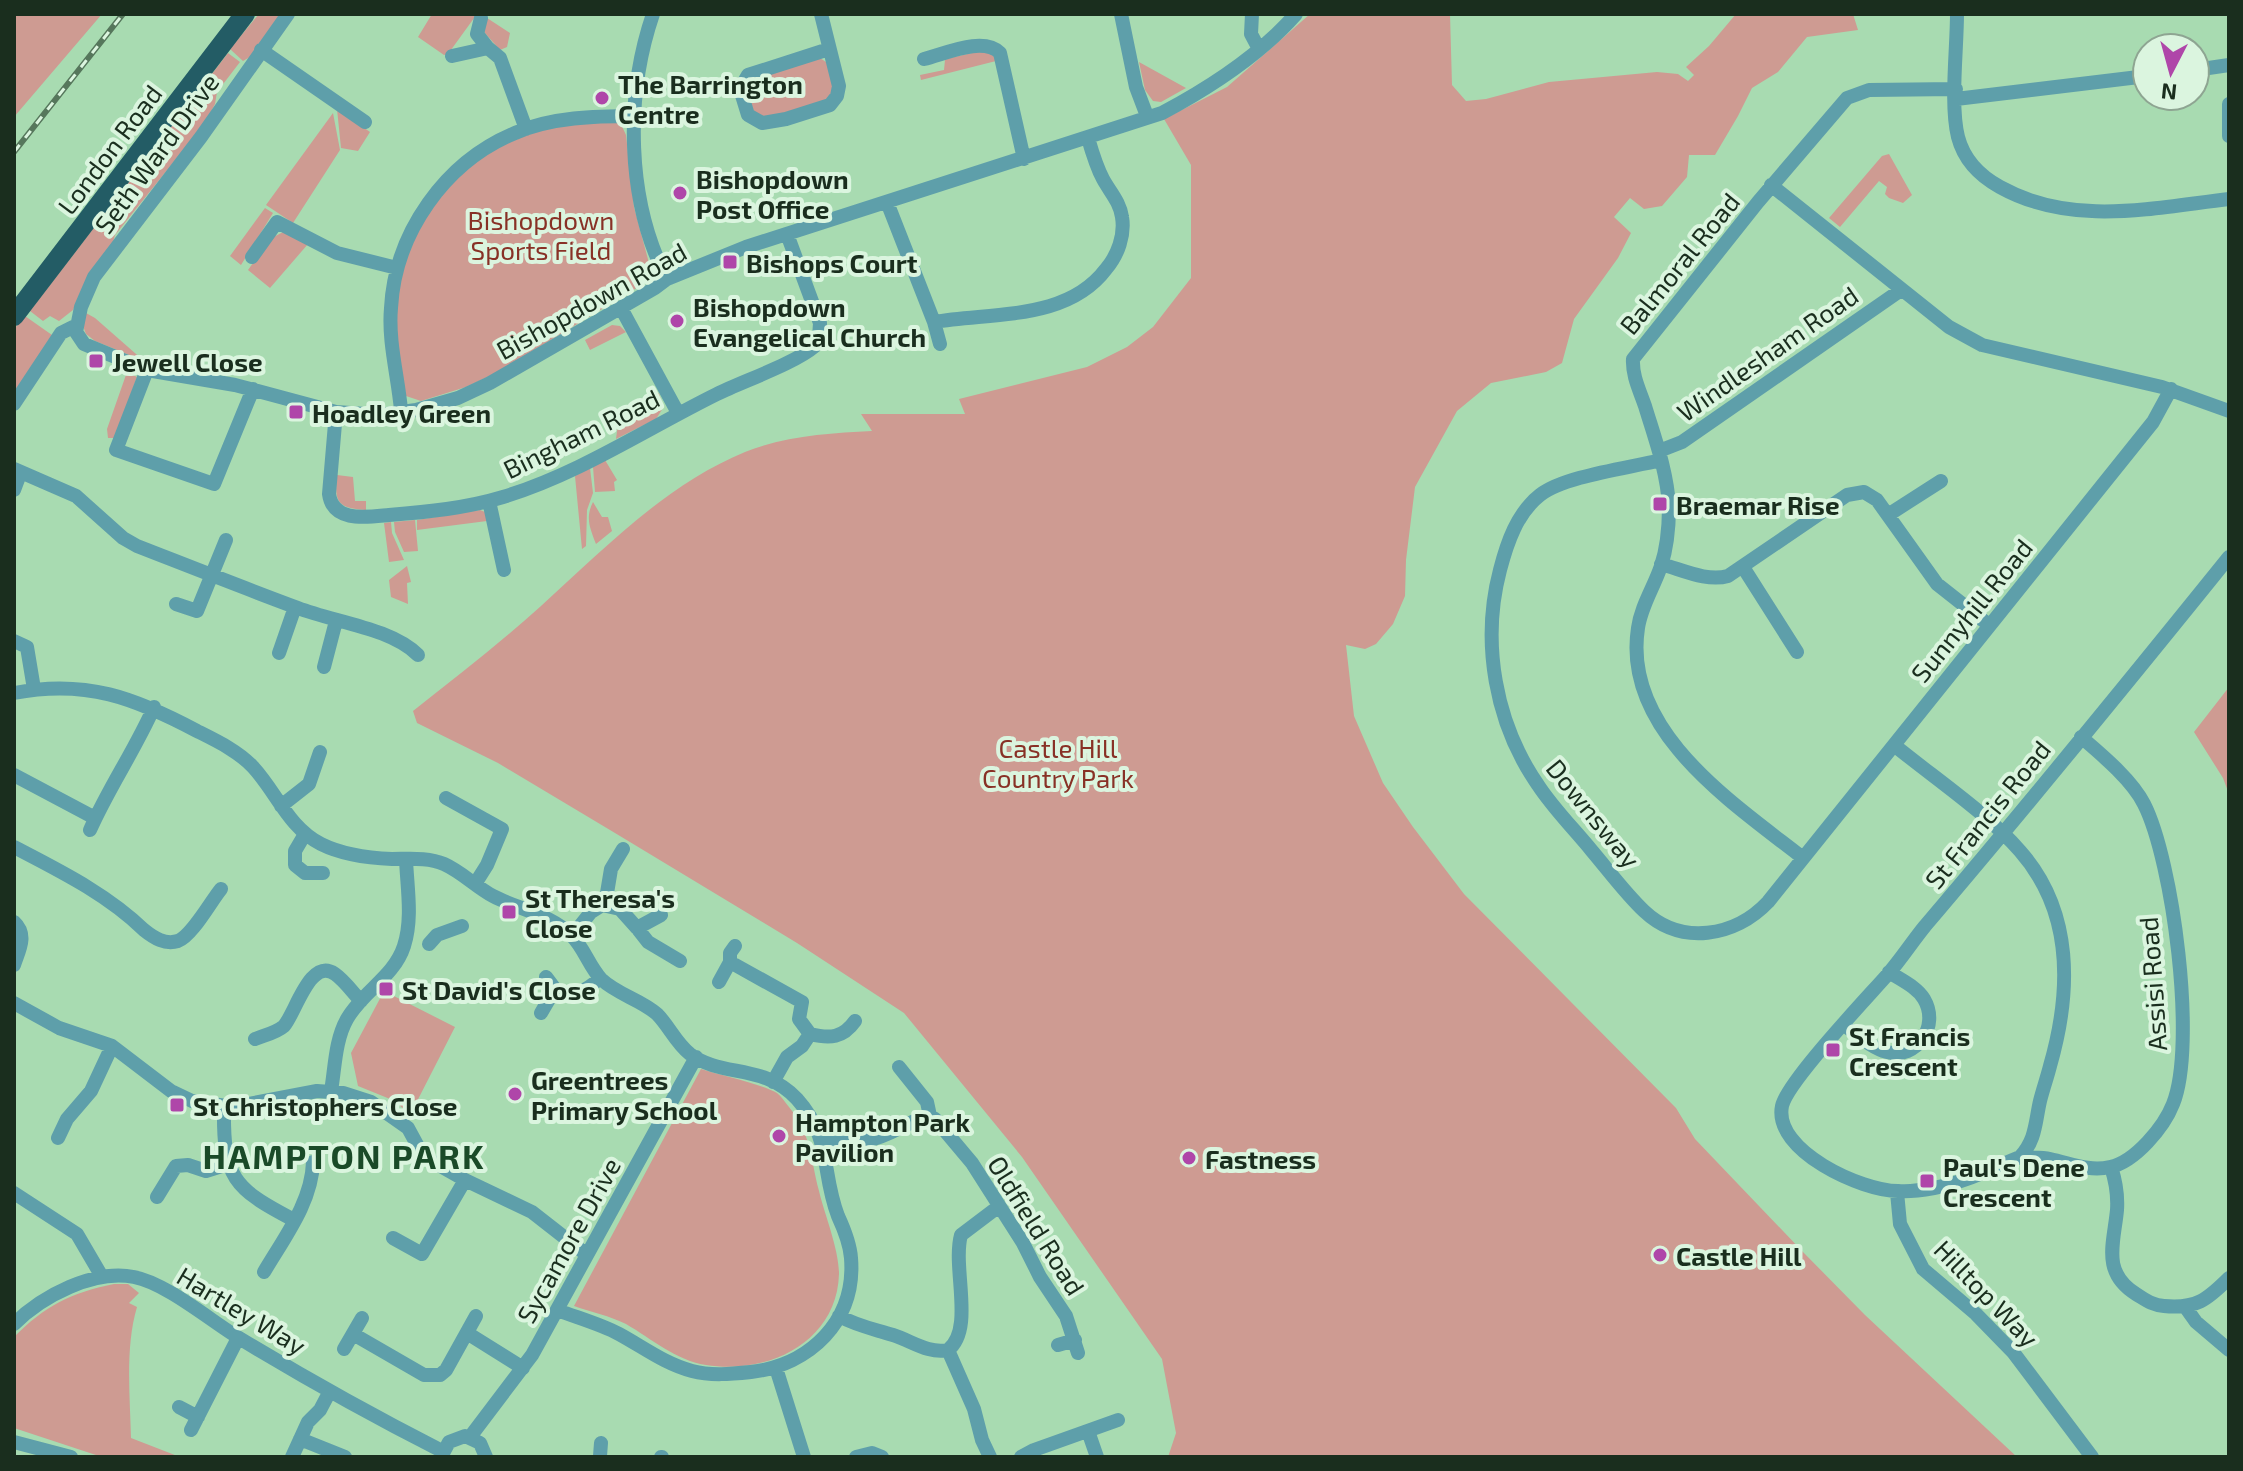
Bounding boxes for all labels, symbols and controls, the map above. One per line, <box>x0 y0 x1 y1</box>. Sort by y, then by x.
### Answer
north arrow <box>2131 32 2211 112</box>
street label: Seth Ward Drive <box>88 67 224 239</box>
place label: The Barrington Centre <box>618 68 803 129</box>
street label: London Road <box>50 78 168 220</box>
text: N <box>2160 79 2178 107</box>
marker: The Barrington Centre <box>593 89 611 107</box>
place label: Bishopdown Post Office <box>696 163 849 224</box>
marker: Bishopdown Post Office <box>671 184 689 202</box>
street label: Balmoral Road <box>1612 186 1746 340</box>
park label: Bishopdown Sports Field <box>468 204 614 265</box>
street label: Bishopdown Road <box>491 235 691 365</box>
place label: Bishops Court <box>746 247 918 278</box>
marker: Bishops Court <box>721 253 739 271</box>
street label: Windlesham Road <box>1671 279 1863 427</box>
place label: Bishopdown Evangelical Church <box>693 291 926 352</box>
marker: Bishopdown Evangelical Church <box>668 312 686 330</box>
place label: Jewell Close <box>112 346 263 377</box>
marker: Jewell Close <box>87 352 105 370</box>
street label: Bingham Road <box>498 382 664 484</box>
place label: Hoadley Green <box>312 397 491 429</box>
marker: Hoadley Green <box>287 403 305 421</box>
place label: Braemar Rise <box>1676 489 1840 520</box>
marker: Braemar Rise <box>1651 495 1669 513</box>
street label: Sunnyhill Road <box>1904 532 2038 688</box>
park label: Castle Hill Country Park <box>982 732 1134 793</box>
street label: St Francis Road <box>1918 734 2056 894</box>
street label: Downsway <box>1541 752 1647 874</box>
place label: St Theresa's Close <box>525 882 675 943</box>
marker: St Theresa's Close <box>500 903 518 921</box>
street label: Assisi Road <box>2132 916 2172 1052</box>
place label: St David's Close <box>402 974 596 1005</box>
marker: St David's Close <box>377 980 395 998</box>
place label: St Francis Crescent <box>1849 1020 1970 1081</box>
marker: St Francis Crescent <box>1824 1041 1842 1059</box>
place label: Greentrees Primary School <box>531 1064 718 1126</box>
marker: Greentrees Primary School <box>506 1085 524 1103</box>
place label: St Christophers Close <box>193 1090 457 1121</box>
marker: St Christophers Close <box>168 1096 186 1114</box>
place label: Hampton Park Pavilion <box>795 1106 970 1167</box>
marker: Hampton Park Pavilion <box>770 1127 788 1145</box>
district label: HAMPTON PARK <box>203 1135 485 1176</box>
place label: Fastness <box>1205 1143 1316 1174</box>
marker: Fastness <box>1180 1149 1198 1167</box>
street label: Oldfield Road <box>982 1150 1092 1300</box>
place label: Paul's Dene Crescent <box>1943 1151 2085 1212</box>
street label: Sycamore Drive <box>510 1152 626 1328</box>
marker: Paul's Dene Crescent <box>1918 1172 1936 1190</box>
street label: Hilltop Way <box>1928 1233 2046 1353</box>
place label: Castle Hill <box>1676 1240 1802 1271</box>
marker: Castle Hill <box>1651 1246 1669 1264</box>
street label: Hartley Way <box>172 1259 312 1361</box>

